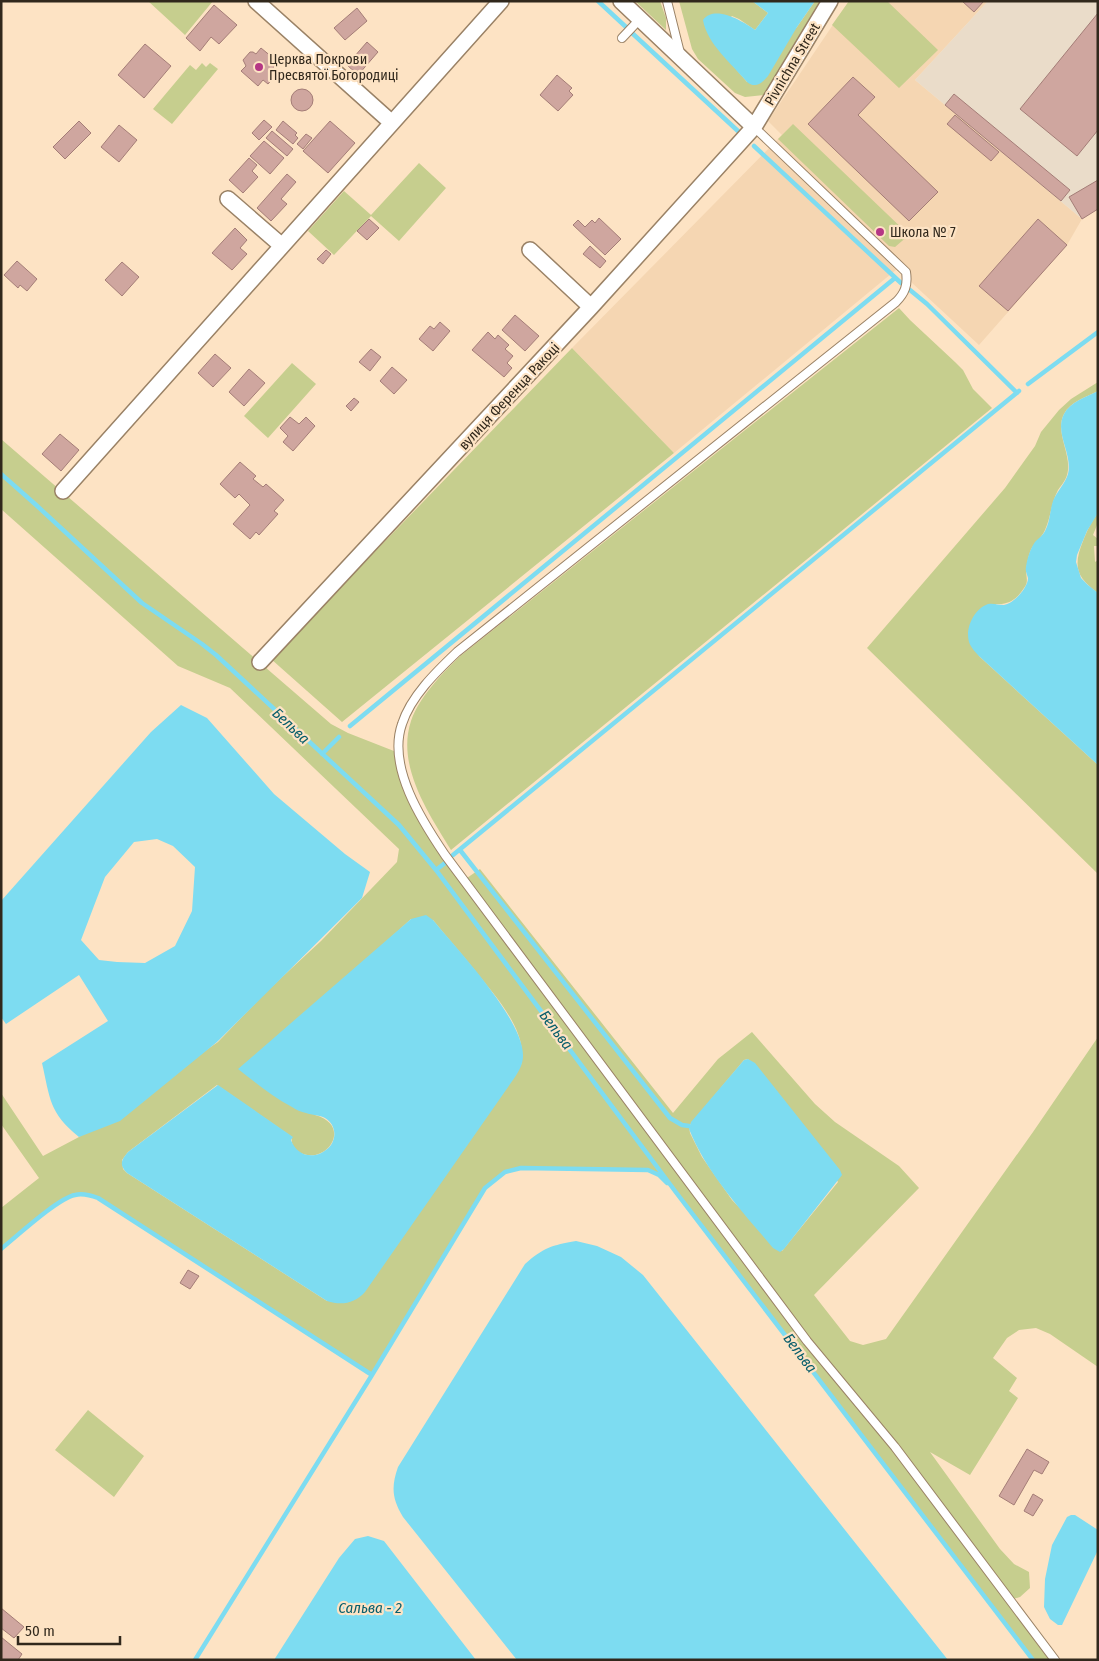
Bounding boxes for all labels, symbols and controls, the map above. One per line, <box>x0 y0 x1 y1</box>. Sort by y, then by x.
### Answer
street label: Pivnichna Street <box>761 20 824 109</box>
place label: Церква Покрови Пресвятої Богородиці <box>269 51 399 84</box>
marker: Церква Покрови Пресвятої Богородиці <box>253 61 265 73</box>
place label: Школа № 7 <box>890 224 956 241</box>
marker: Школа № 7 <box>874 226 886 238</box>
street label: вулиця Ференца Ракоці <box>455 339 563 453</box>
water label: Бельва <box>269 704 314 748</box>
water label: Бельва <box>535 1007 577 1053</box>
water label: Бельва <box>779 1330 821 1376</box>
water label: Сальва - 2 <box>338 1599 402 1617</box>
scale bar <box>18 1614 120 1646</box>
text: 50 m <box>25 1622 55 1640</box>

